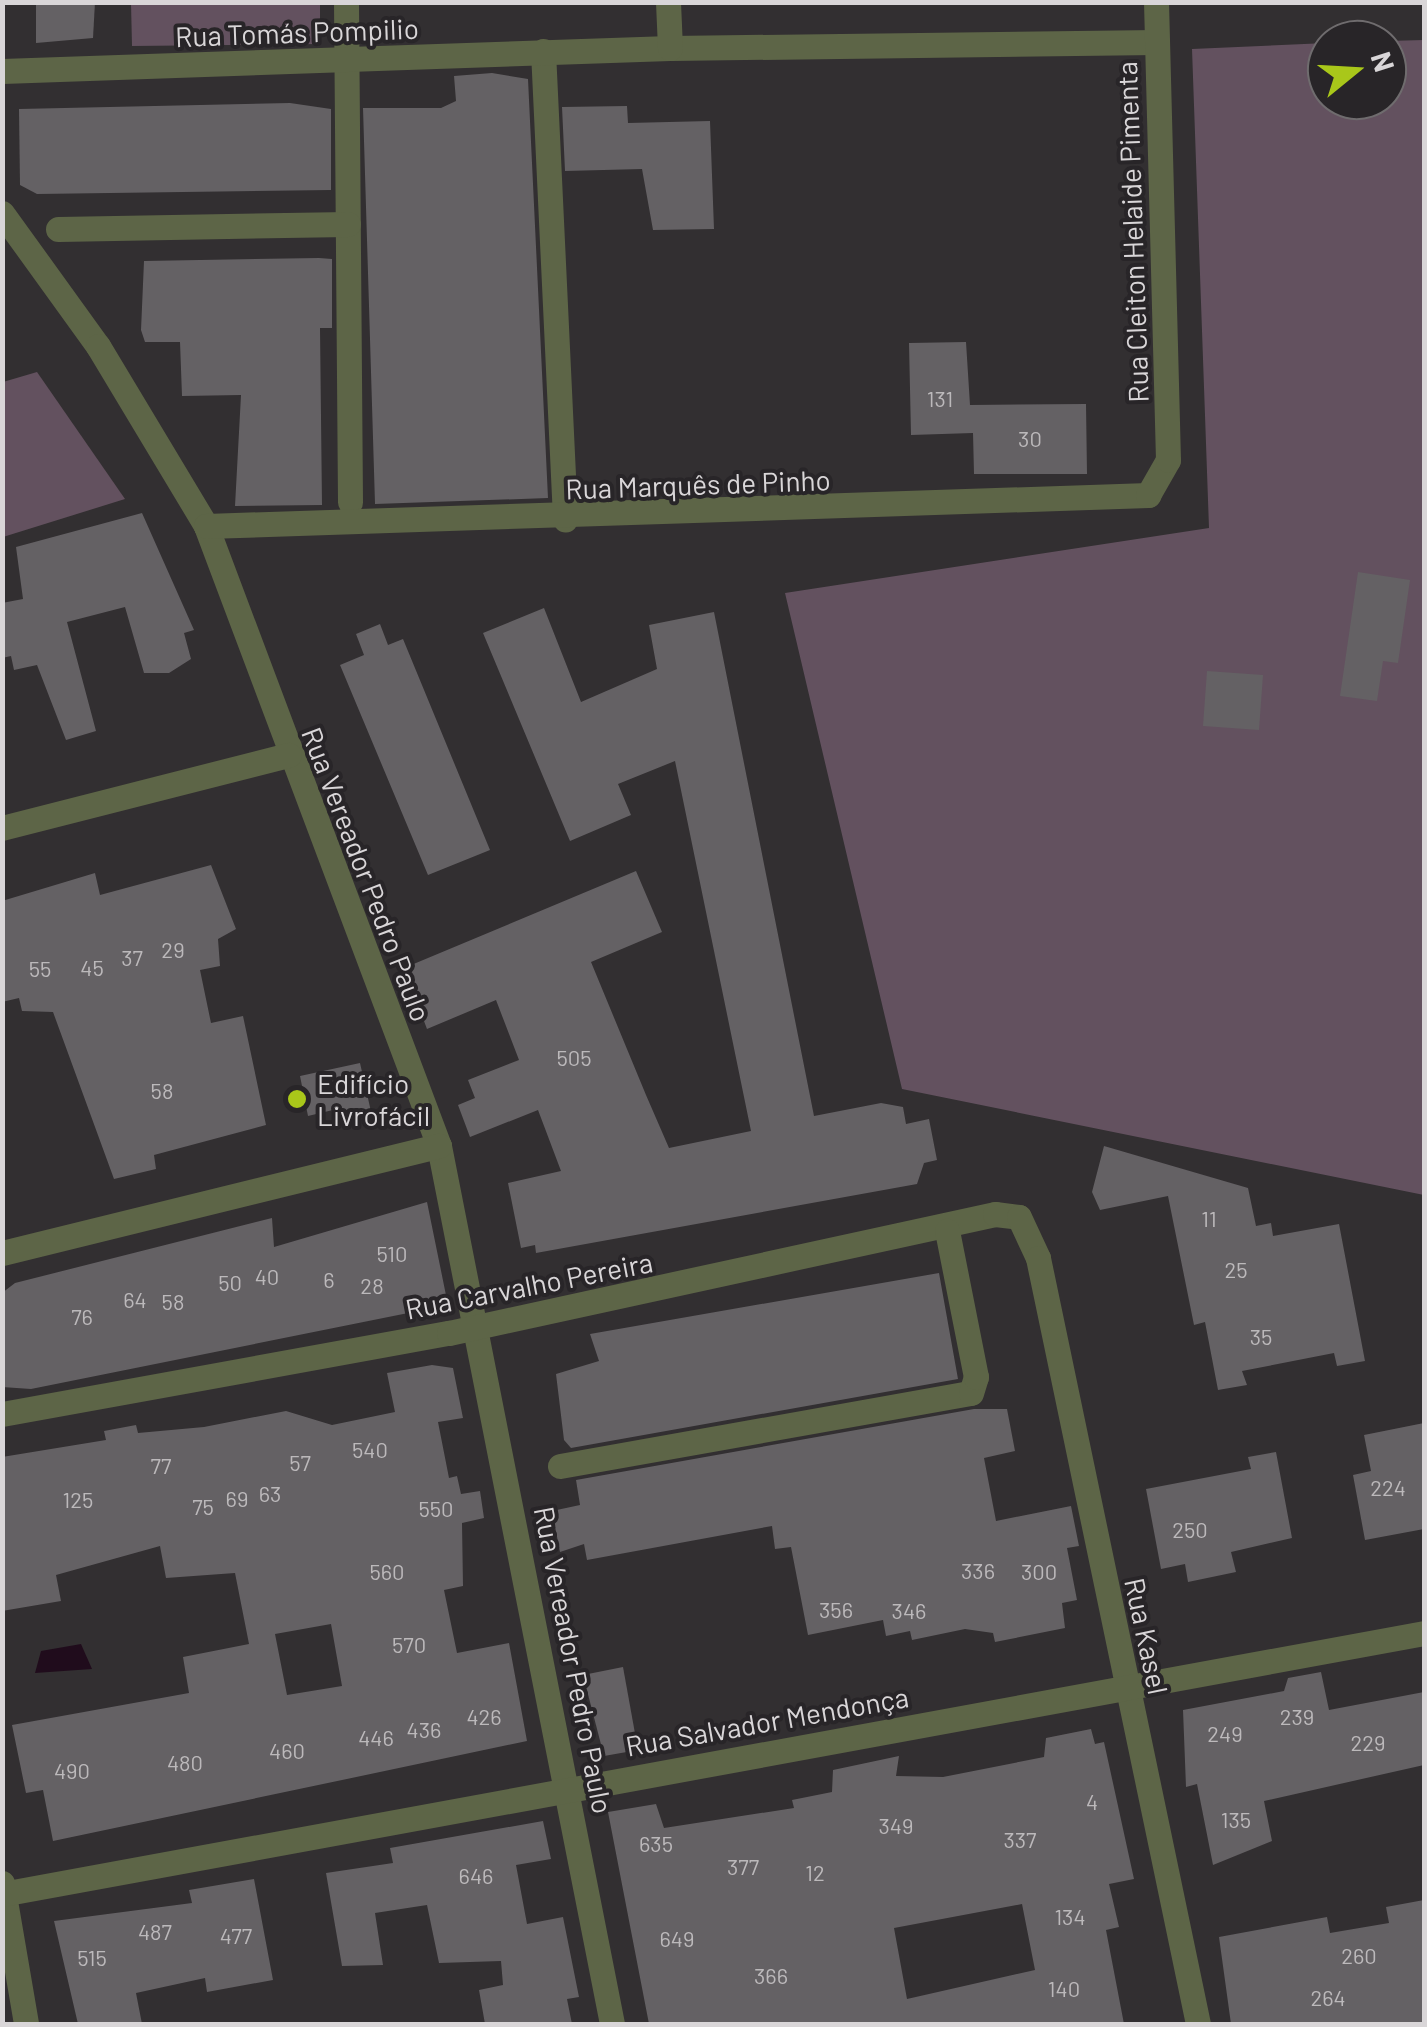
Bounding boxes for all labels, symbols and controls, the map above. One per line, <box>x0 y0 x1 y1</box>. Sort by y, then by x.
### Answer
street label: Rua Tomás Pompilio <box>175 11 419 53</box>
north arrow <box>1307 20 1407 120</box>
text: N <box>1365 47 1403 75</box>
street label: Rua Cleiton Helaide Pimenta <box>1109 61 1155 403</box>
house number: 131 <box>927 386 953 412</box>
house number: 30 <box>1018 426 1042 452</box>
street label: Rua Marquês de Pinho <box>565 463 831 505</box>
street label: Rua Vereador Pedro Paulo <box>295 722 439 1026</box>
house number: 29 <box>161 937 185 963</box>
house number: 37 <box>121 945 143 971</box>
house number: 45 <box>80 955 104 981</box>
house number: 55 <box>29 956 51 982</box>
house number: 505 <box>556 1045 592 1071</box>
place label: Edifício Livrofácil <box>317 1066 430 1132</box>
house number: 58 <box>151 1078 173 1104</box>
marker: Edifício Livrofácil <box>286 1088 308 1110</box>
house number: 11 <box>1201 1206 1217 1232</box>
house number: 510 <box>377 1241 407 1267</box>
street label: Rua Carvalho Pereira <box>402 1245 656 1325</box>
house number: 25 <box>1224 1257 1248 1283</box>
house number: 40 <box>255 1264 279 1290</box>
house number: 6 <box>323 1267 335 1293</box>
house number: 50 <box>218 1270 242 1296</box>
house number: 28 <box>360 1273 384 1299</box>
house number: 64 <box>123 1287 147 1313</box>
house number: 58 <box>162 1289 184 1315</box>
house number: 76 <box>71 1304 93 1330</box>
house number: 35 <box>1250 1324 1272 1350</box>
house number: 540 <box>352 1437 388 1463</box>
house number: 57 <box>289 1450 311 1476</box>
house number: 77 <box>151 1453 171 1479</box>
house number: 224 <box>1370 1475 1406 1501</box>
house number: 63 <box>259 1481 281 1507</box>
house number: 69 <box>226 1486 248 1512</box>
house number: 125 <box>63 1487 93 1513</box>
house number: 75 <box>192 1494 214 1520</box>
house number: 550 <box>418 1496 454 1522</box>
street label: Rua Vereador Pedro Paulo <box>528 1504 620 1816</box>
house number: 250 <box>1172 1517 1208 1543</box>
house number: 336 <box>961 1558 995 1584</box>
house number: 560 <box>369 1559 405 1585</box>
house number: 300 <box>1021 1559 1057 1585</box>
street label: Rua Kasel <box>1118 1575 1176 1697</box>
house number: 356 <box>819 1597 853 1623</box>
house number: 346 <box>892 1598 926 1624</box>
house number: 570 <box>392 1632 426 1658</box>
street label: Rua Salvador Mendonça <box>623 1680 911 1762</box>
house number: 426 <box>466 1704 502 1730</box>
house number: 239 <box>1280 1704 1314 1730</box>
house number: 436 <box>407 1717 441 1743</box>
house number: 249 <box>1207 1721 1243 1747</box>
house number: 446 <box>358 1725 394 1751</box>
house number: 229 <box>1350 1730 1386 1756</box>
house number: 460 <box>269 1738 305 1764</box>
house number: 480 <box>167 1750 203 1776</box>
house number: 490 <box>54 1758 90 1784</box>
house number: 4 <box>1086 1789 1098 1815</box>
house number: 135 <box>1221 1807 1251 1833</box>
house number: 349 <box>879 1813 913 1839</box>
house number: 337 <box>1003 1827 1037 1853</box>
house number: 635 <box>639 1831 673 1857</box>
house number: 377 <box>727 1854 759 1880</box>
house number: 12 <box>805 1860 825 1886</box>
house number: 646 <box>459 1863 493 1889</box>
house number: 134 <box>1054 1904 1086 1930</box>
house number: 487 <box>138 1919 172 1945</box>
house number: 477 <box>220 1923 252 1949</box>
house number: 649 <box>660 1926 694 1952</box>
house number: 260 <box>1341 1943 1377 1969</box>
house number: 515 <box>77 1945 107 1971</box>
house number: 366 <box>754 1963 788 1989</box>
house number: 140 <box>1048 1976 1080 2002</box>
house number: 264 <box>1310 1985 1346 2011</box>

